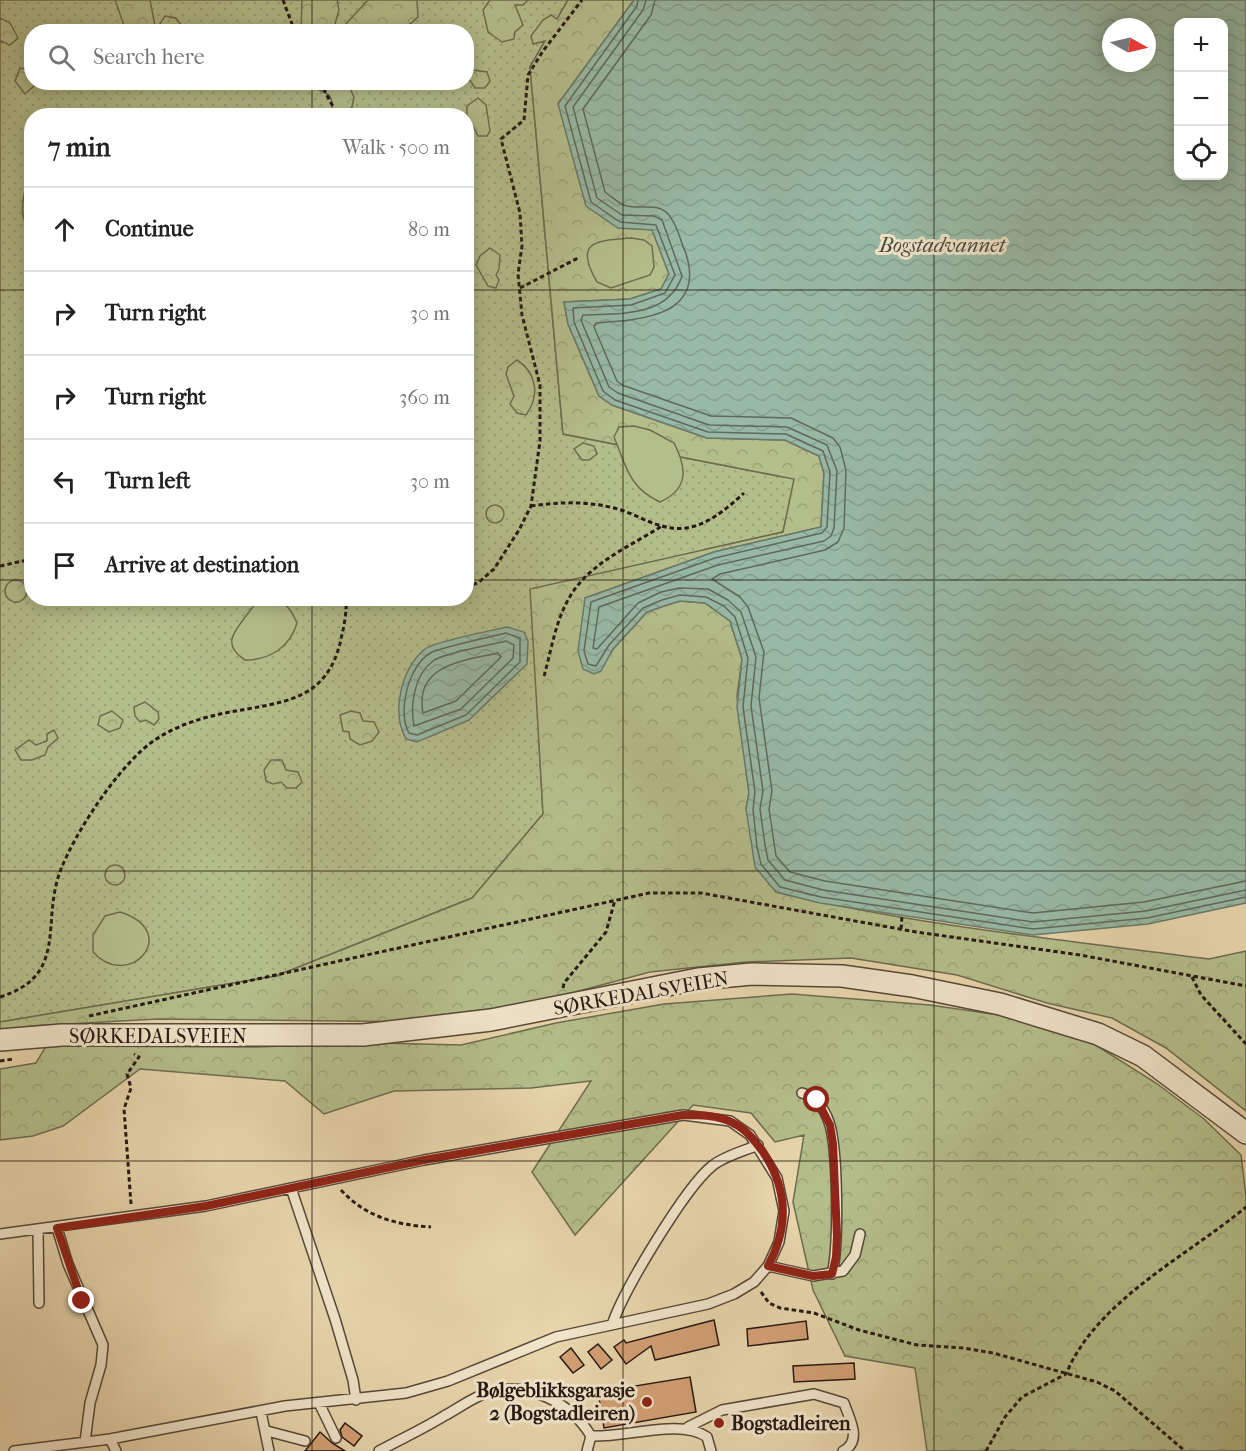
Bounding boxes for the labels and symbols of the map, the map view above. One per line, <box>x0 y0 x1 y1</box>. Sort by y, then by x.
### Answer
north arrow <box>1102 18 1156 72</box>
water label: Bogstadvannet <box>878 233 1007 257</box>
street label: SØRKEDALSVEIEN <box>552 967 731 1020</box>
street label: SØRKEDALSVEIEN <box>69 1025 247 1048</box>
route start <box>803 1086 829 1112</box>
route end <box>68 1287 94 1313</box>
place label: Bølgeblikksgarasje 2 (Bogstadleiren) <box>476 1379 635 1425</box>
marker: Bølgeblikksgarasje 2 (Bogstadleiren) <box>640 1395 654 1409</box>
place label: Bogstadleiren <box>731 1412 851 1435</box>
marker: Bogstadleiren <box>712 1416 726 1430</box>

